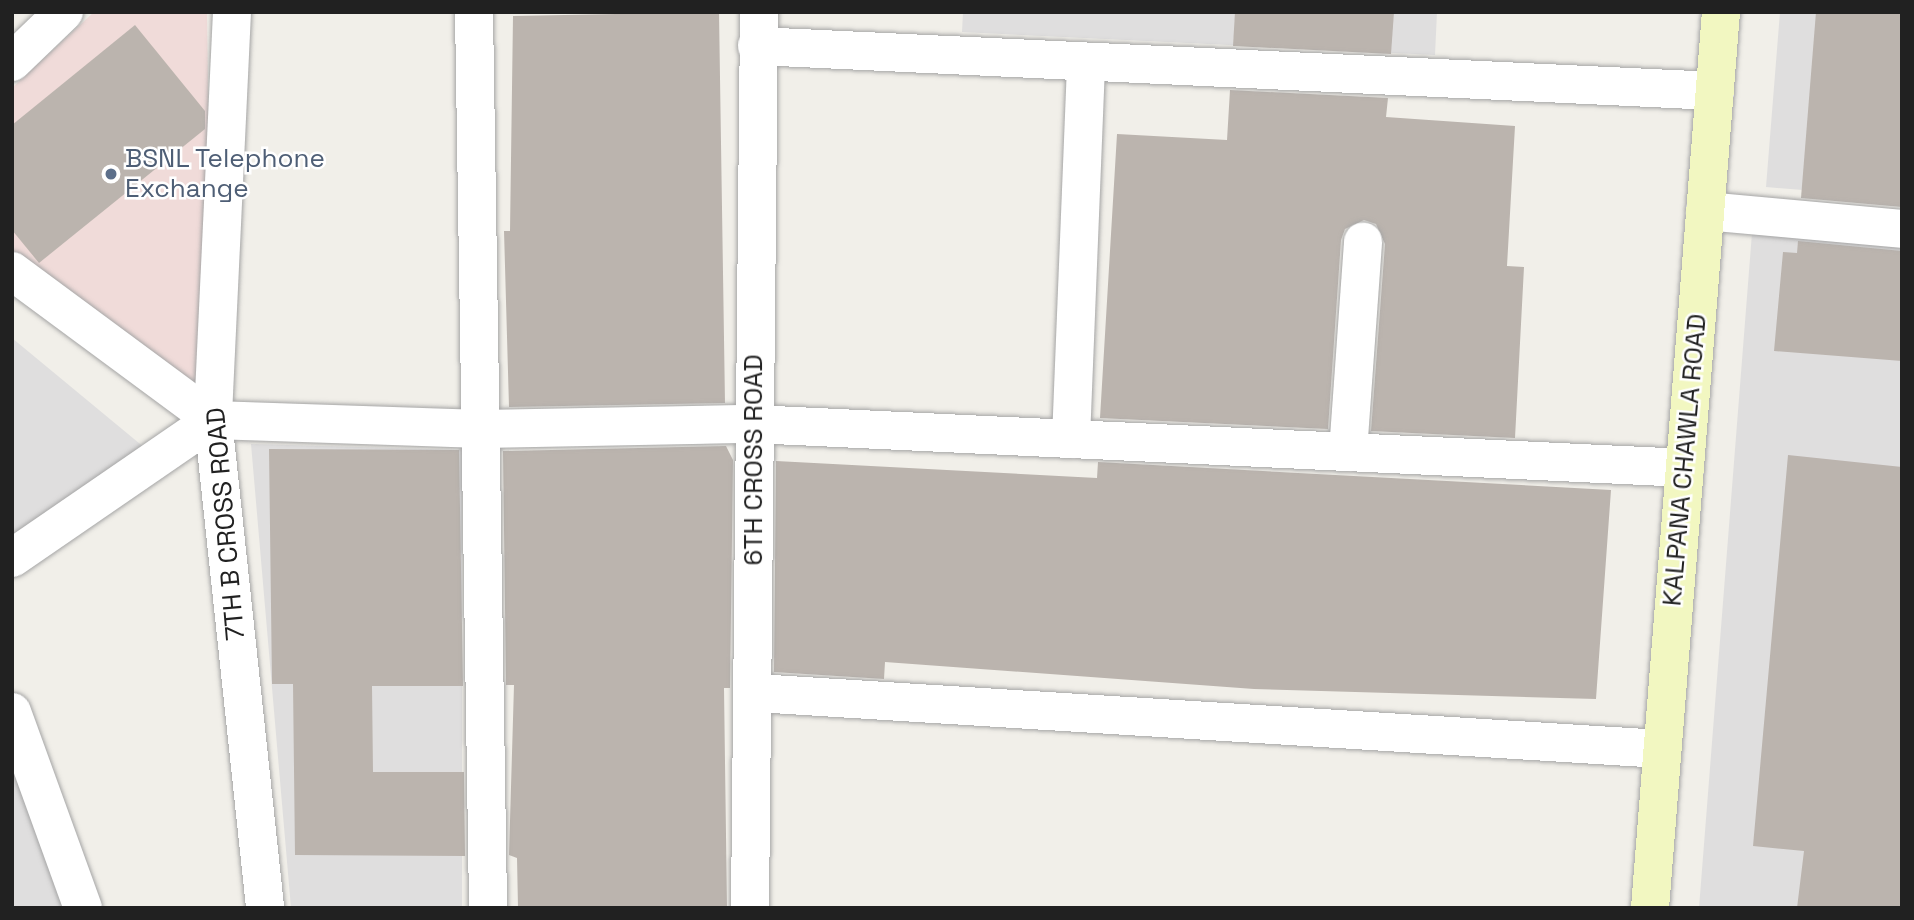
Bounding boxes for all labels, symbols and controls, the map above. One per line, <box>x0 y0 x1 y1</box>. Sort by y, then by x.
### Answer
place label: BSNL Telephone Exchange <box>125 143 326 204</box>
marker: BSNL Telephone Exchange <box>103 166 119 182</box>
street label: KALPANA CHAWLA ROAD <box>1657 312 1713 608</box>
street label: 6TH CROSS ROAD <box>738 354 770 566</box>
street label: 7TH B CROSS ROAD <box>200 406 252 642</box>

